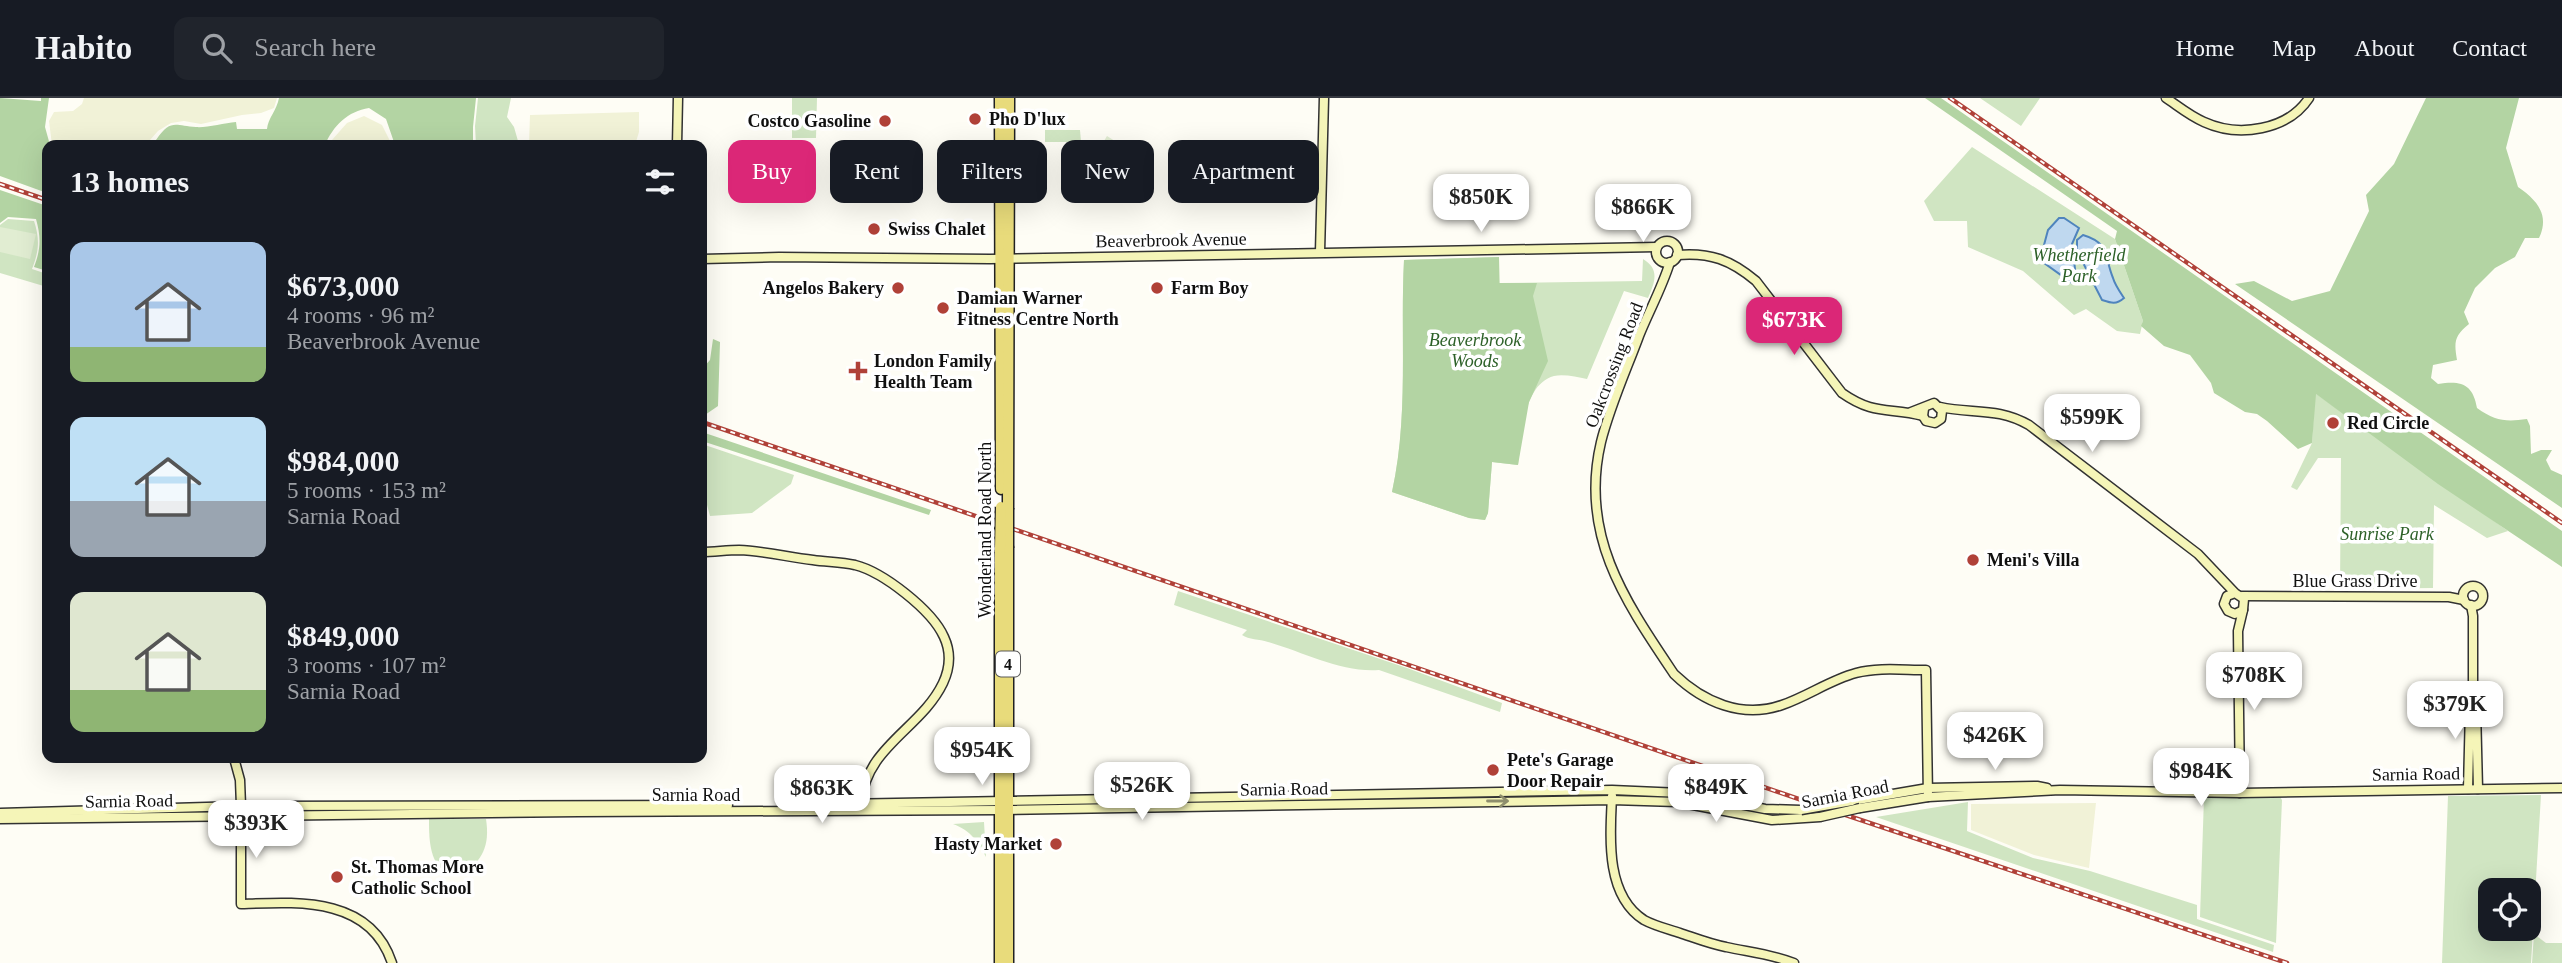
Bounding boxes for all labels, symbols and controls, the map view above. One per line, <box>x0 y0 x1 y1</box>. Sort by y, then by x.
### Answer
search box <box>174 17 664 80</box>
icon: search <box>198 29 236 67</box>
text: Habito <box>35 30 132 66</box>
text: Search here <box>254 33 376 62</box>
text: Home <box>2176 35 2234 61</box>
text: Map <box>2272 35 2316 61</box>
text: About <box>2354 35 2414 61</box>
text: Contact <box>2452 35 2527 61</box>
place label: Pho D'lux <box>989 109 1066 129</box>
place label: Costco Gasoline <box>748 111 871 131</box>
marker: Pho D'lux <box>967 111 983 127</box>
marker: Costco Gasoline <box>877 113 893 129</box>
chip: Buy <box>728 140 816 203</box>
chip: Rent <box>830 140 923 203</box>
chip: Filters <box>937 140 1047 203</box>
chip: New <box>1061 140 1154 203</box>
chip: Apartment <box>1168 140 1319 203</box>
icon: filters <box>641 163 679 201</box>
text: 13 homes <box>70 165 189 198</box>
pin: $850K <box>1432 174 1530 234</box>
text: $850K <box>1449 184 1513 209</box>
pin: $866K <box>1594 184 1692 244</box>
text: $866K <box>1611 194 1675 219</box>
place label: Swiss Chalet <box>888 219 986 239</box>
marker: Swiss Chalet <box>866 221 882 237</box>
street label: Beaverbrook Avenue <box>1095 229 1247 251</box>
park label: Whetherfield Park <box>2033 245 2126 286</box>
text: $673,000 <box>287 269 400 302</box>
icon: home <box>126 270 210 354</box>
place label: Angelos Bakery <box>763 278 884 298</box>
place label: Farm Boy <box>1171 278 1248 298</box>
marker: Angelos Bakery <box>890 280 906 296</box>
marker: Farm Boy <box>1149 280 1165 296</box>
place label: Damian Warner Fitness Centre North <box>957 288 1119 329</box>
pin: $673K <box>1745 298 1843 357</box>
marker: Damian Warner Fitness Centre North <box>935 300 951 316</box>
street label: Oakcrossing Road <box>1581 300 1647 430</box>
text: 4 rooms · 96 m² <box>287 303 434 328</box>
text: $673K <box>1762 307 1826 332</box>
text: Beaverbrook Avenue <box>287 329 480 354</box>
park label: Beaverbrook Woods <box>1429 330 1522 371</box>
place label: London Family Health Team <box>874 351 993 392</box>
marker: London Family Health Team <box>848 361 868 381</box>
pin: $599K <box>2043 394 2141 454</box>
text: $599K <box>2060 404 2124 429</box>
place label: Red Circle <box>2347 413 2429 433</box>
marker: Red Circle <box>2325 415 2341 431</box>
street label: Wonderland Road North <box>975 442 995 618</box>
text: $984,000 <box>287 444 400 477</box>
icon: home <box>126 445 210 529</box>
text: 5 rooms · 153 m² <box>287 478 446 503</box>
text: Sarnia Road <box>287 504 400 529</box>
park label: Sunrise Park <box>2340 524 2435 544</box>
place label: Meni's Villa <box>1987 550 2080 570</box>
marker: Meni's Villa <box>1965 552 1981 568</box>
street label: Blue Grass Drive <box>2293 571 2417 591</box>
text: $849,000 <box>287 619 400 652</box>
icon: home <box>126 620 210 704</box>
road number: 4 <box>996 652 1020 677</box>
pin: $708K <box>2205 652 2303 712</box>
text: 3 rooms · 107 m² <box>287 653 446 678</box>
text: $708K <box>2222 662 2286 687</box>
text: Sarnia Road <box>287 679 400 704</box>
pin: $379K <box>2406 682 2504 741</box>
text: $379K <box>2423 691 2487 716</box>
pin: $426K <box>1946 712 2044 772</box>
text: $426K <box>1963 722 2027 747</box>
pin: $954K <box>933 728 1031 787</box>
text: $954K <box>950 737 1014 762</box>
pin: $984K <box>2152 748 2250 808</box>
place label: Pete's Garage Door Repair <box>1507 750 1613 791</box>
text: $984K <box>2169 758 2233 783</box>
pin: $526K <box>1093 762 1191 822</box>
marker: Pete's Garage Door Repair <box>1485 762 1501 778</box>
street label: Sarnia Road <box>2372 763 2460 785</box>
pin: $849K <box>1667 764 1765 824</box>
pin: $863K <box>773 766 871 825</box>
text: $526K <box>1110 772 1174 797</box>
text: $849K <box>1684 774 1748 799</box>
text: $863K <box>790 775 854 800</box>
street label: Sarnia Road <box>1800 776 1890 812</box>
street label: Sarnia Road <box>1240 778 1328 800</box>
street label: Sarnia Road <box>652 785 740 805</box>
street label: Sarnia Road <box>85 790 173 812</box>
one-way arrow <box>1486 794 1509 808</box>
pin: $393K <box>207 800 305 860</box>
text: $393K <box>224 810 288 835</box>
place label: Hasty Market <box>935 834 1042 854</box>
marker: Hasty Market <box>1048 836 1064 852</box>
place label: St. Thomas More Catholic School <box>351 857 484 898</box>
marker: St. Thomas More Catholic School <box>329 869 345 885</box>
map controls <box>2478 878 2541 941</box>
button: locate <box>2478 878 2541 941</box>

